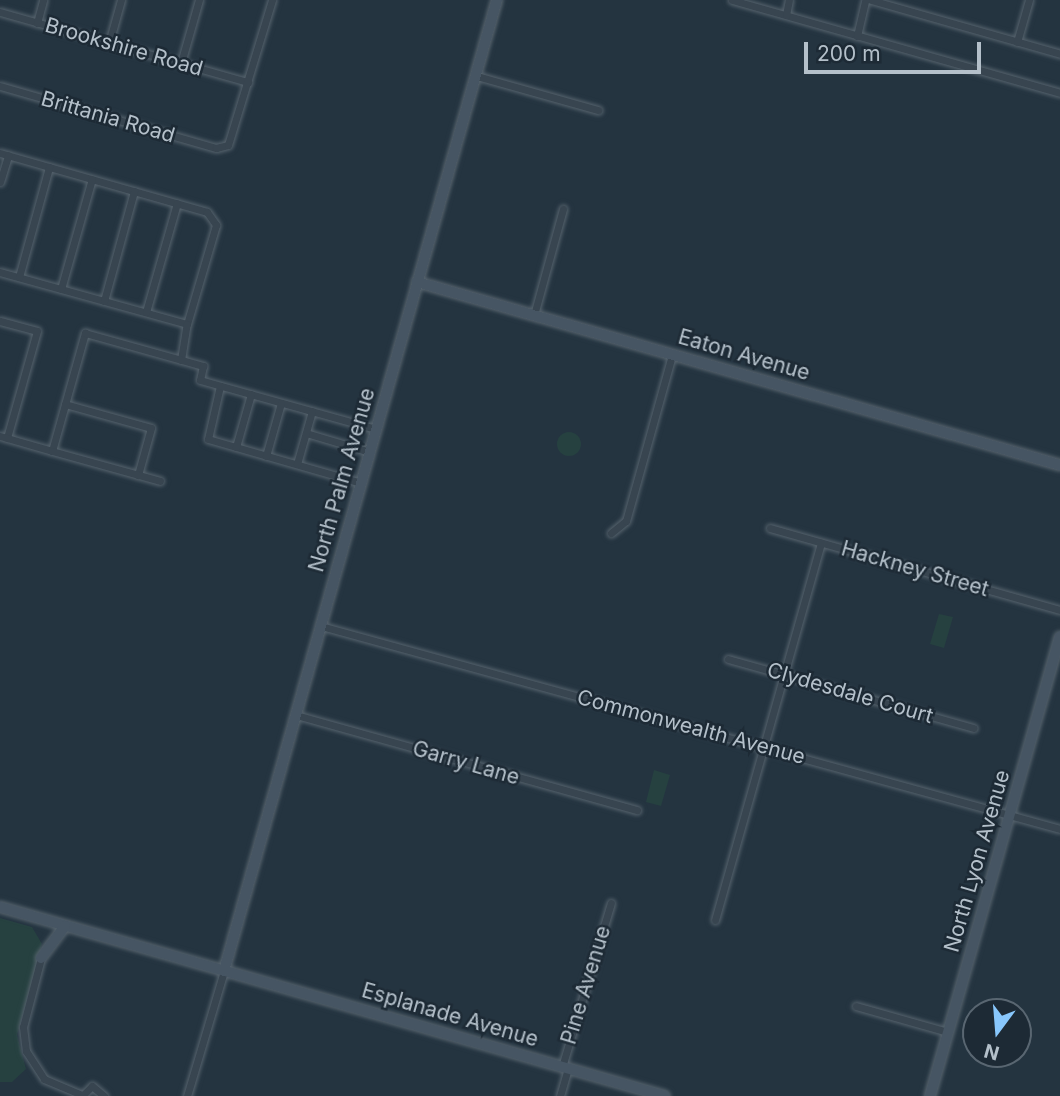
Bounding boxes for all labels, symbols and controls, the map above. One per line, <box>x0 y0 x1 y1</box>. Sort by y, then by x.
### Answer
street label: Brookshire Road <box>42 12 206 82</box>
scale bar <box>808 28 985 72</box>
text: 200 m <box>817 41 881 66</box>
street label: Brittania Road <box>38 86 178 148</box>
street label: Eaton Avenue <box>675 324 813 386</box>
street label: North Palm Avenue <box>304 385 380 575</box>
street label: Hackney Street <box>838 536 992 602</box>
street label: Clydesdale Court <box>764 657 936 729</box>
street label: Commonwealth Avenue <box>574 684 808 770</box>
street label: Garry Lane <box>410 736 522 790</box>
street label: North Lyon Avenue <box>939 767 1015 955</box>
street label: Pine Avenue <box>556 923 616 1047</box>
street label: Esplanade Avenue <box>359 978 541 1052</box>
north arrow <box>962 998 1032 1068</box>
text: N <box>982 1039 1002 1065</box>

